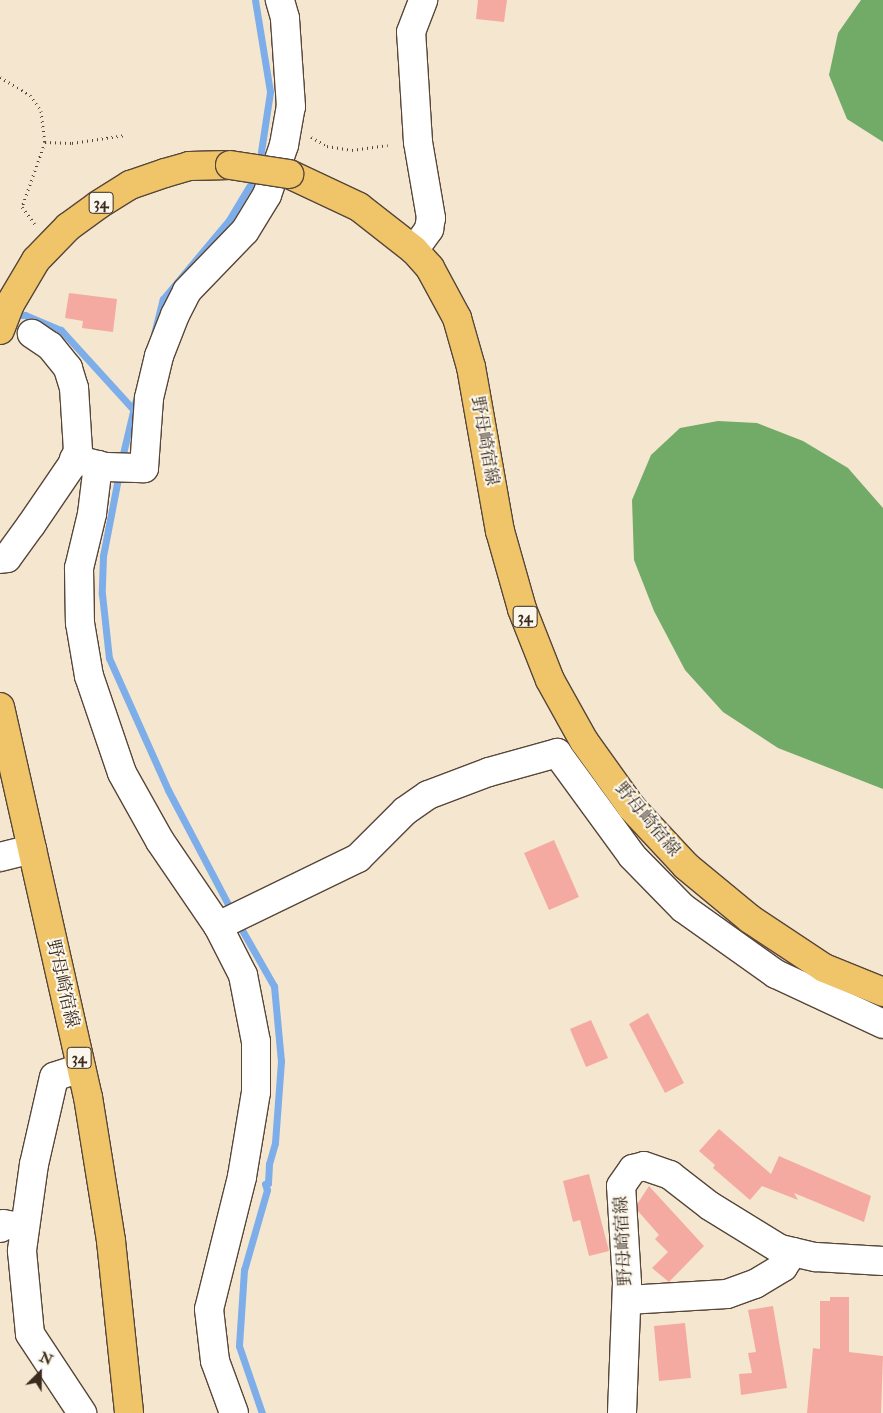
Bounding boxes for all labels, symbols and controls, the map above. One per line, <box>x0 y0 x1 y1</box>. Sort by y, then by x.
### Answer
road number: 34 <box>88 190 114 217</box>
street label: 野母崎宿線 <box>466 395 502 487</box>
road number: 34 <box>512 604 538 630</box>
street label: 野母崎宿線 <box>610 779 684 861</box>
street label: 野母崎宿線 <box>41 938 83 1030</box>
road number: 34 <box>66 1044 92 1072</box>
street label: 野母崎宿線 <box>611 1195 637 1287</box>
north arrow <box>15 1348 65 1398</box>
text: N <box>37 1348 55 1369</box>

